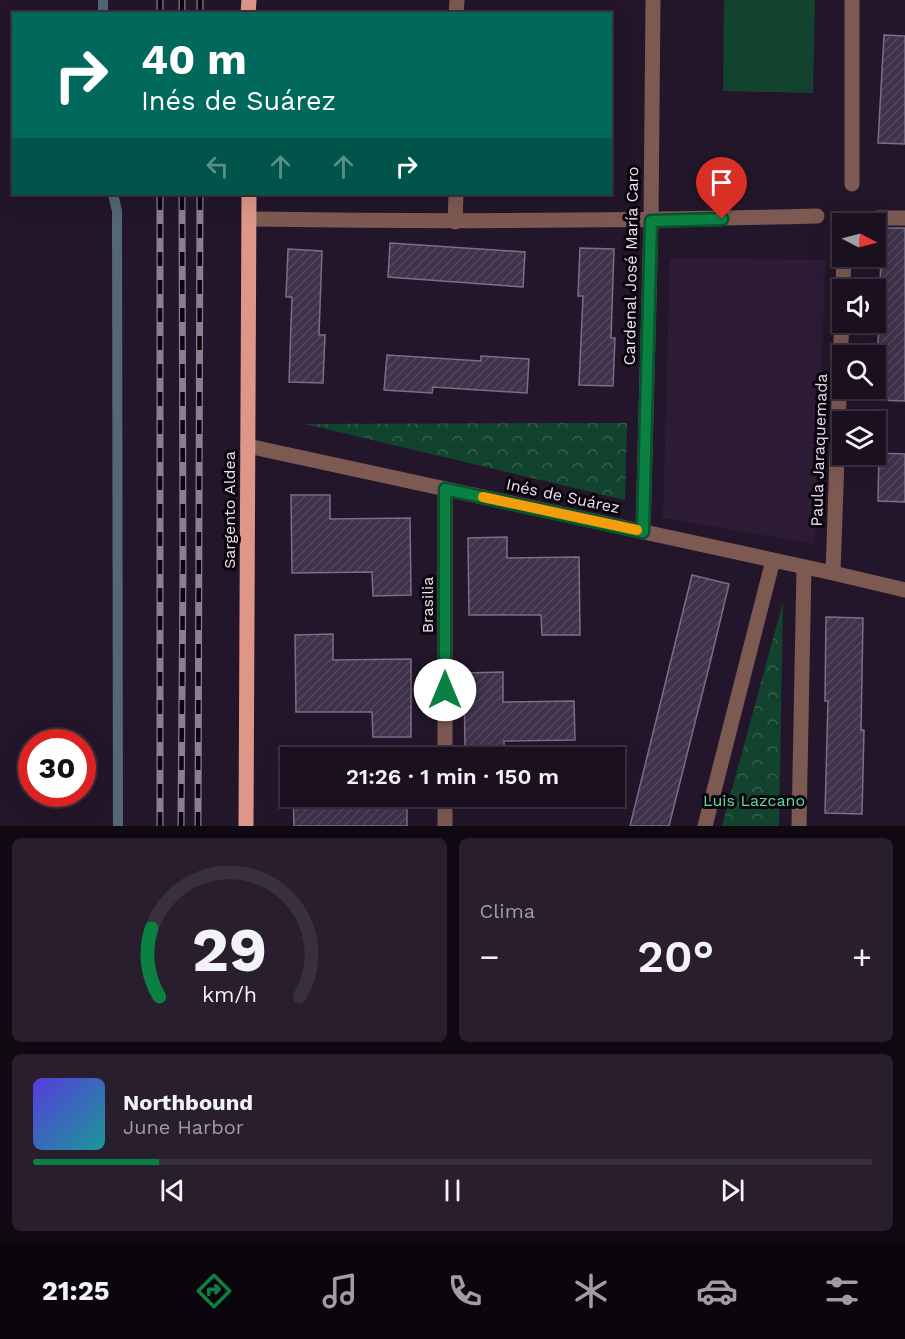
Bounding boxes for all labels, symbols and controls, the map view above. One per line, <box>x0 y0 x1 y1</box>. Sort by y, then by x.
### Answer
text: 40 m <box>141 35 247 84</box>
icon: right <box>42 36 120 114</box>
text: Inés de Suárez <box>141 85 336 117</box>
icon: left <box>201 150 234 183</box>
icon: ahead <box>264 150 297 183</box>
icon: ahead <box>327 150 360 183</box>
icon: right <box>390 150 423 183</box>
pin <box>696 157 747 219</box>
street label: Cardenal José María Caro <box>620 166 642 366</box>
icon: arrive <box>705 166 738 199</box>
north arrow <box>832 213 886 267</box>
map controls <box>832 213 886 465</box>
button: sound <box>832 279 886 333</box>
button: search <box>832 345 886 399</box>
street label: Paula Jaraquemada <box>807 373 831 527</box>
button: layers <box>832 411 886 465</box>
street label: Sargento Aldea <box>220 451 239 569</box>
street label: Inés de Suárez <box>505 475 621 517</box>
street label: Brasilia <box>418 577 437 633</box>
position arrow <box>413 658 477 722</box>
speed limit sign: 30 <box>18 729 96 807</box>
text: 21:26 · 1 min · 150 m <box>346 764 559 789</box>
park label: Luis Lazcano <box>703 791 805 810</box>
text: Clima <box>480 899 535 923</box>
text: 29 <box>191 913 267 986</box>
text: 20° <box>637 930 714 983</box>
text: − <box>480 937 499 976</box>
text: + <box>852 937 872 976</box>
text: km/h <box>202 982 257 1007</box>
text: Northbound <box>123 1090 253 1115</box>
text: June Harbor <box>123 1115 244 1139</box>
icon: previous <box>156 1174 189 1207</box>
icon: pause <box>436 1174 469 1207</box>
icon: next <box>716 1174 749 1207</box>
icon: directions <box>193 1270 235 1312</box>
icon: music <box>319 1270 361 1312</box>
icon: phone <box>444 1270 486 1312</box>
icon: climate <box>570 1270 612 1312</box>
icon: car <box>696 1270 738 1312</box>
icon: filters <box>821 1270 863 1312</box>
text: 21:25 <box>42 1275 110 1307</box>

